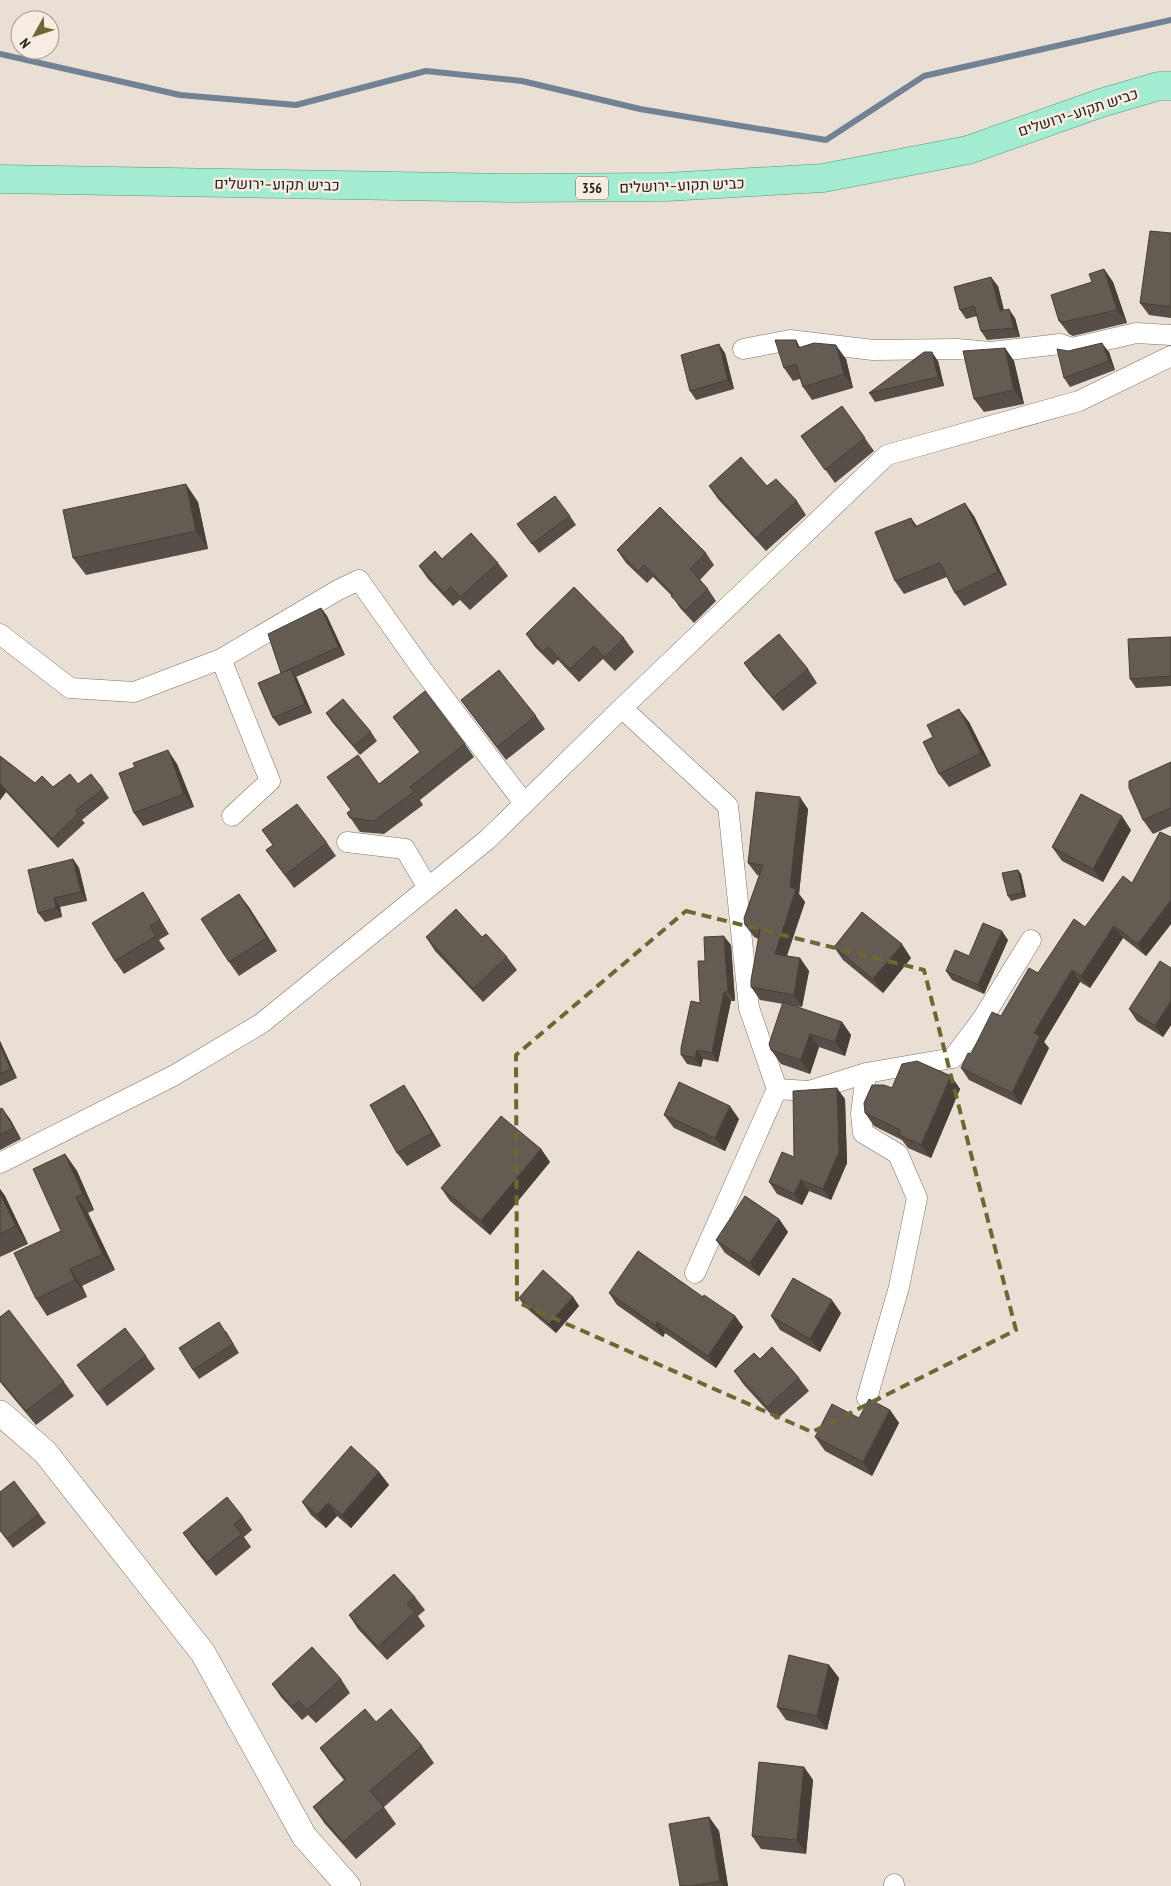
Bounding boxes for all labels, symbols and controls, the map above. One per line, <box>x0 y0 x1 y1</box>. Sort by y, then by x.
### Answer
north arrow <box>10 10 60 60</box>
text: N <box>16 35 34 52</box>
street label: כביש תקוע–ירושלים <box>1015 84 1141 140</box>
street label: כביש תקוע–ירושלים <box>214 173 340 195</box>
street label: כביש תקוע–ירושלים <box>619 173 745 197</box>
road number: 356 <box>576 177 608 200</box>

